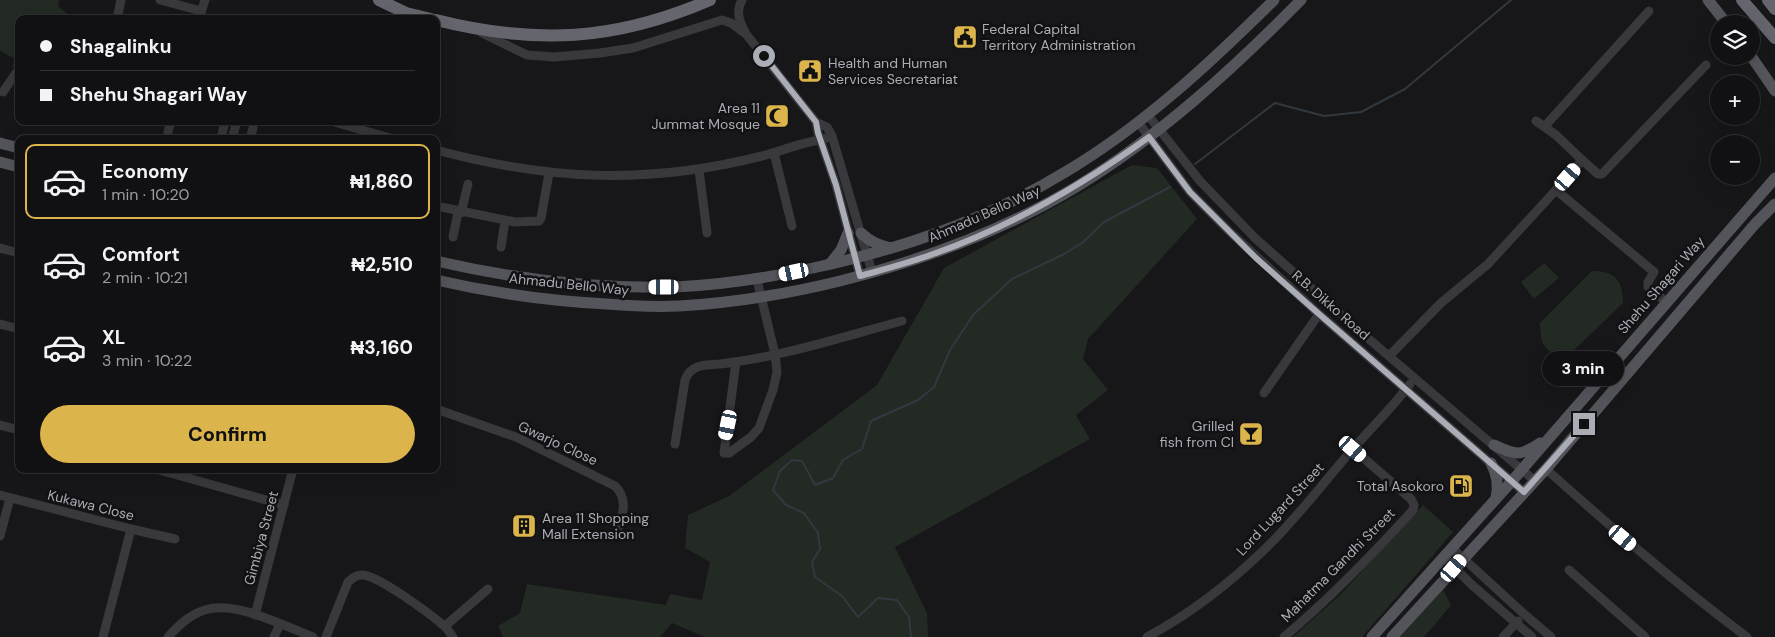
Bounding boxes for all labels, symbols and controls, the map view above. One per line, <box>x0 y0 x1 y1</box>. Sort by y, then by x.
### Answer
map controls <box>1710 15 1760 185</box>
button: layers <box>1710 15 1760 65</box>
place label: Federal Capital Territory Administration <box>982 20 1135 54</box>
public building icon: Federal Capital Territory Administration <box>952 24 978 50</box>
text: Shagalinku <box>70 34 172 59</box>
route start <box>753 45 775 67</box>
place label: Health and Human Services Secretariat <box>828 54 958 88</box>
public building icon: Health and Human Services Secretariat <box>797 58 823 84</box>
button: + <box>1710 75 1760 125</box>
text: Shehu Shagari Way <box>70 82 247 107</box>
place label: Area 11 Jummat Mosque <box>652 99 760 133</box>
mosque icon: Area 11 Jummat Mosque <box>764 103 790 129</box>
button: − <box>1710 135 1760 185</box>
icon: car <box>42 159 87 204</box>
text: Economy <box>102 159 189 184</box>
car <box>1552 161 1583 193</box>
text: ₦1,860 <box>350 169 413 194</box>
street label: Ahmadu Bello Way <box>925 181 1043 247</box>
text: 1 min · 10:20 <box>102 184 189 205</box>
street label: Shehu Shagari Way <box>1614 232 1708 337</box>
icon: car <box>42 242 87 287</box>
text: Comfort <box>102 242 180 267</box>
text: ₦2,510 <box>351 252 413 277</box>
car <box>777 262 810 282</box>
street label: R.B. Dikko Road <box>1288 266 1374 344</box>
text: 2 min · 10:21 <box>102 267 188 288</box>
street label: Ahmadu Bello Way <box>508 269 630 299</box>
car <box>649 280 679 295</box>
icon: car <box>42 325 87 370</box>
text: XL <box>102 325 125 350</box>
text: ₦3,160 <box>351 335 413 360</box>
text: 3 min · 10:22 <box>102 350 192 371</box>
callout: 3 min <box>1543 352 1625 386</box>
text: 3 min <box>1562 358 1604 379</box>
button: Confirm <box>40 405 415 463</box>
car <box>717 409 738 441</box>
route end <box>1573 413 1595 435</box>
street label: Gwarjo Close <box>515 417 601 469</box>
place label: Grilled fish from CI <box>1160 417 1234 451</box>
bar icon: Grilled fish from CI <box>1238 421 1264 447</box>
car <box>1336 433 1369 465</box>
street label: Lord Lugard Street <box>1232 459 1328 559</box>
fuel station icon: Total Asokoro <box>1448 473 1474 499</box>
place label: Total Asokoro <box>1357 477 1444 495</box>
street label: Kukawa Close <box>46 486 136 524</box>
street label: Gimbiya Street <box>240 489 282 587</box>
street label: Mahatma Gandhi Street <box>1277 504 1399 626</box>
place label: Area 11 Shopping Mall Extension <box>542 509 649 543</box>
building icon: Area 11 Shopping Mall Extension <box>511 513 537 539</box>
car <box>1606 523 1639 553</box>
car <box>1438 552 1469 584</box>

